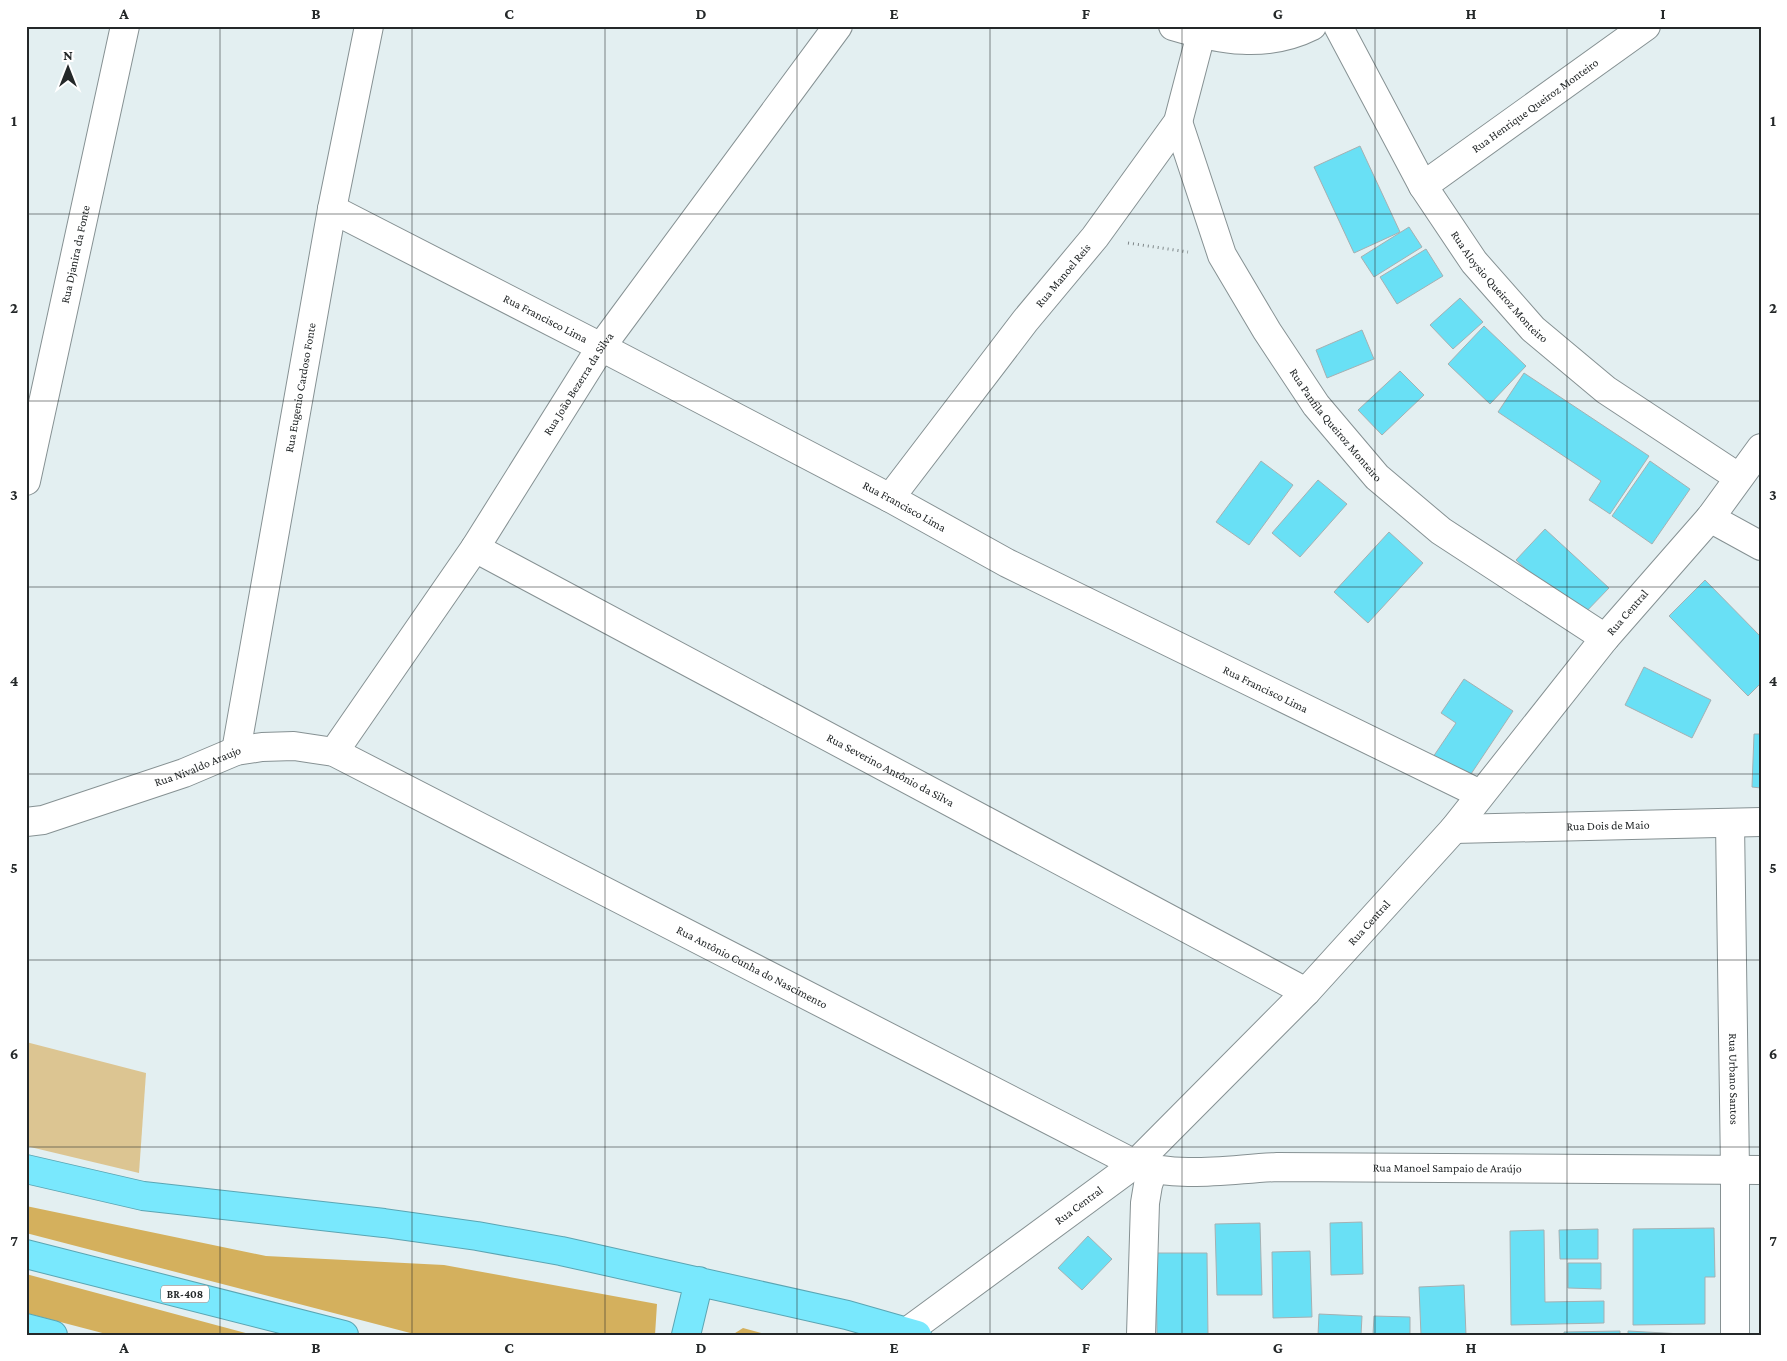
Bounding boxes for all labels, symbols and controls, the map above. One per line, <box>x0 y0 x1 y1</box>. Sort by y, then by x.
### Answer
text: A <box>118 5 129 22</box>
text: B <box>311 5 321 22</box>
text: C <box>504 5 514 22</box>
text: D <box>695 5 707 22</box>
text: E <box>889 5 899 22</box>
text: F <box>1082 5 1091 22</box>
text: G <box>1273 5 1283 22</box>
text: H <box>1466 5 1477 22</box>
text: I <box>1660 5 1666 22</box>
north arrow <box>42 42 92 92</box>
text: N <box>63 47 73 63</box>
street label: Rua Henrique Queiroz Monteiro <box>1469 55 1601 156</box>
text: 1 <box>11 112 17 129</box>
text: 1 <box>1770 112 1776 129</box>
street label: Rua Djanira da Fonte <box>58 204 93 305</box>
street label: Rua Aloysio Queiroz Monteiro <box>1448 228 1551 346</box>
street label: Rua Manoel Reis <box>1032 240 1094 310</box>
street label: Rua Francisco Lima <box>501 291 590 346</box>
text: 2 <box>10 299 18 316</box>
text: 2 <box>1769 299 1777 316</box>
street label: Rua Eugenio Cardoso Fonte <box>282 322 319 454</box>
street label: Rua João Bezerra da Silva <box>540 329 617 438</box>
street label: Rua Panfila Queiroz Monteiro <box>1287 366 1384 485</box>
street label: Rua Francisco Lima <box>860 478 949 535</box>
text: 3 <box>10 486 18 503</box>
text: 3 <box>1769 486 1777 503</box>
street label: Rua Central <box>1604 587 1651 638</box>
street label: Rua Francisco Lima <box>1221 663 1311 716</box>
text: 4 <box>10 672 19 689</box>
text: 4 <box>1769 672 1778 689</box>
street label: Rua Severino Antônio da Silva <box>824 730 957 810</box>
street label: Rua Nivaldo Araujo <box>153 743 242 789</box>
street label: Rua Dois de Maio <box>1566 818 1650 833</box>
text: 5 <box>10 859 18 876</box>
text: 5 <box>1769 859 1777 876</box>
street label: Rua Central <box>1345 897 1393 948</box>
street label: Rua Antônio Cunha do Nascimento <box>674 922 830 1012</box>
street label: Rua Urbano Santos <box>1726 1033 1741 1125</box>
text: 6 <box>10 1045 18 1062</box>
text: 6 <box>1769 1045 1777 1062</box>
street label: Rua Manoel Sampaio de Araújo <box>1373 1161 1522 1176</box>
street label: Rua Central <box>1052 1183 1106 1228</box>
text: 7 <box>10 1232 18 1249</box>
text: 7 <box>1769 1232 1777 1249</box>
road number: BR-408 <box>161 1286 209 1302</box>
text: A <box>118 1339 129 1356</box>
text: B <box>311 1339 321 1356</box>
text: C <box>504 1339 514 1356</box>
text: D <box>695 1339 707 1356</box>
text: E <box>889 1339 899 1356</box>
text: F <box>1082 1339 1091 1356</box>
text: G <box>1273 1339 1283 1356</box>
text: H <box>1466 1339 1477 1356</box>
text: I <box>1660 1339 1666 1356</box>

